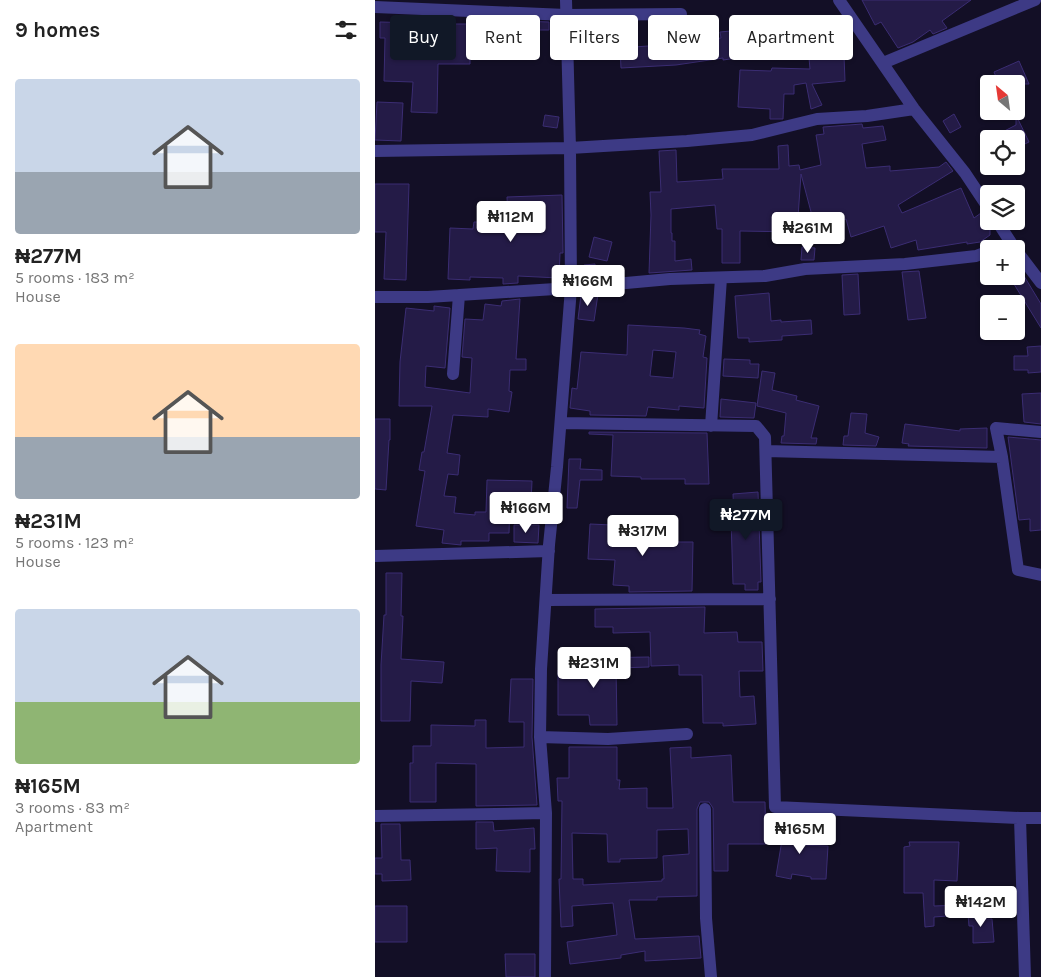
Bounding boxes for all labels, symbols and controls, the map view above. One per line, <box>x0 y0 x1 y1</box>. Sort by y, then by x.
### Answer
chip: Buy <box>390 15 456 60</box>
chip: Rent <box>466 15 540 60</box>
chip: Filters <box>550 15 638 60</box>
chip: New <box>648 15 719 60</box>
chip: Apartment <box>729 15 853 60</box>
icon: filters <box>332 16 360 44</box>
text: 9 homes <box>15 18 100 42</box>
north arrow <box>980 75 1025 120</box>
map controls <box>980 75 1025 340</box>
icon: home <box>143 112 233 202</box>
button: locate <box>980 130 1025 175</box>
button: layers <box>980 185 1025 230</box>
pin: ₦112M <box>476 200 546 243</box>
text: ₦112M <box>488 207 534 226</box>
pin: ₦261M <box>773 212 843 254</box>
text: ₦261M <box>783 218 833 237</box>
button: + <box>980 240 1025 285</box>
text: ₦277M <box>15 244 82 268</box>
pin: ₦166M <box>553 264 623 307</box>
text: 5 rooms · 183 m² <box>15 268 135 287</box>
text: ₦166M <box>563 271 613 290</box>
text: House <box>15 287 61 306</box>
button: − <box>980 295 1025 340</box>
icon: home <box>143 377 233 467</box>
pin: ₦166M <box>491 492 561 534</box>
text: ₦166M <box>501 498 551 517</box>
pin: ₦277M <box>711 498 781 541</box>
text: ₦277M <box>720 505 772 524</box>
text: ₦231M <box>15 509 82 533</box>
pin: ₦317M <box>608 514 678 557</box>
text: ₦317M <box>618 521 668 540</box>
text: 5 rooms · 123 m² <box>15 533 134 552</box>
text: House <box>15 552 61 571</box>
icon: home <box>143 642 233 732</box>
pin: ₦231M <box>559 646 629 689</box>
text: ₦231M <box>569 653 619 672</box>
text: ₦165M <box>15 774 81 798</box>
text: 3 rooms · 83 m² <box>15 798 130 817</box>
pin: ₦165M <box>765 812 835 855</box>
text: Apartment <box>15 817 93 836</box>
text: ₦165M <box>775 819 825 838</box>
pin: ₦142M <box>946 886 1016 928</box>
text: ₦142M <box>956 892 1006 911</box>

